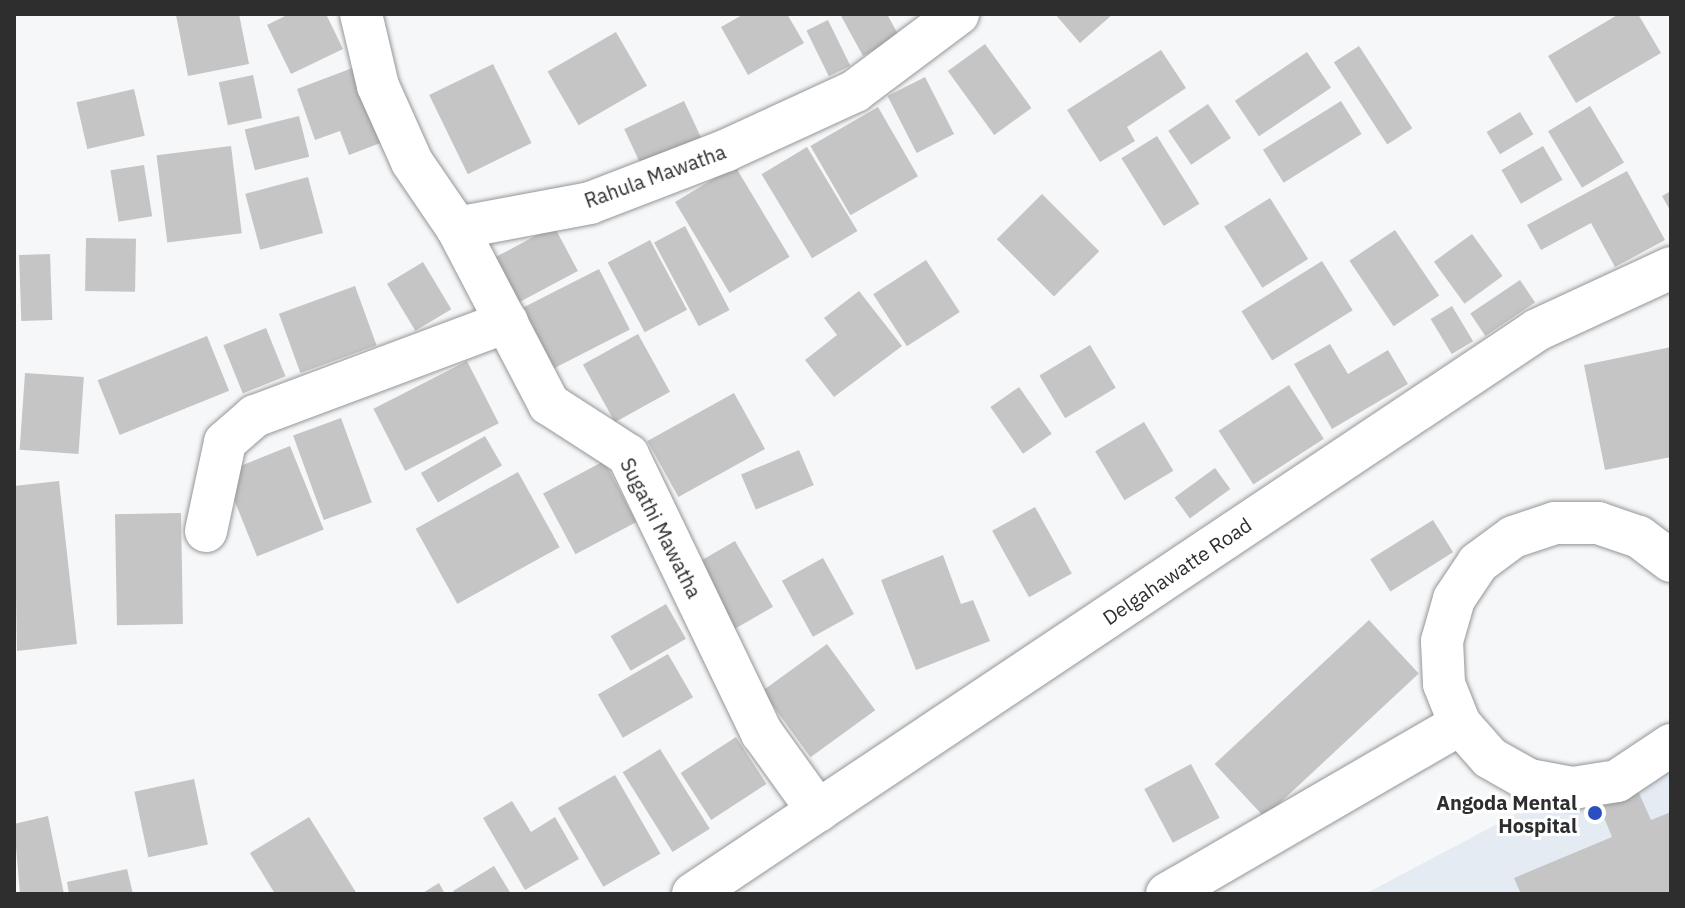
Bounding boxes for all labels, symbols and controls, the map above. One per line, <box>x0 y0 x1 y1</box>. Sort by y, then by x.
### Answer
street label: Rahula Mawatha <box>581 139 729 213</box>
street label: Sugathi Mawatha <box>615 454 707 602</box>
street label: Delgahawatte Road <box>1098 512 1256 630</box>
place label: Angoda Mental Hospital <box>1436 790 1577 837</box>
marker: Angoda Mental Hospital <box>1584 802 1606 824</box>

